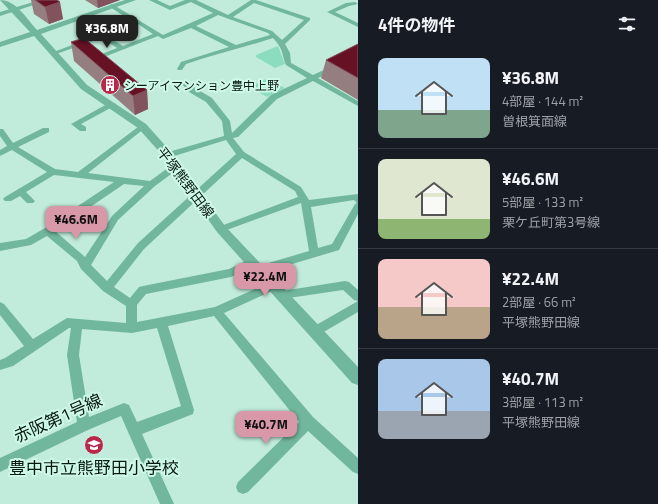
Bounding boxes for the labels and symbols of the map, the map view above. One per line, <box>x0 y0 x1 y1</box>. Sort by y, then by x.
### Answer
pin: ¥36.8M <box>74 15 140 49</box>
building icon: シーアイマンション豊中上野 <box>99 74 121 96</box>
place label: シーアイマンション豊中上野 <box>124 76 279 95</box>
street label: 平塚熊野田線 <box>152 142 220 222</box>
pin: ¥46.6M <box>43 206 109 240</box>
pin: ¥22.4M <box>232 263 298 297</box>
street label: 赤阪第1号線 <box>10 387 106 449</box>
pin: ¥40.7M <box>233 411 299 445</box>
school or university icon: 豊中市立熊野田小学校 <box>83 434 105 456</box>
place label: 豊中市立熊野田小学校 <box>9 455 179 481</box>

